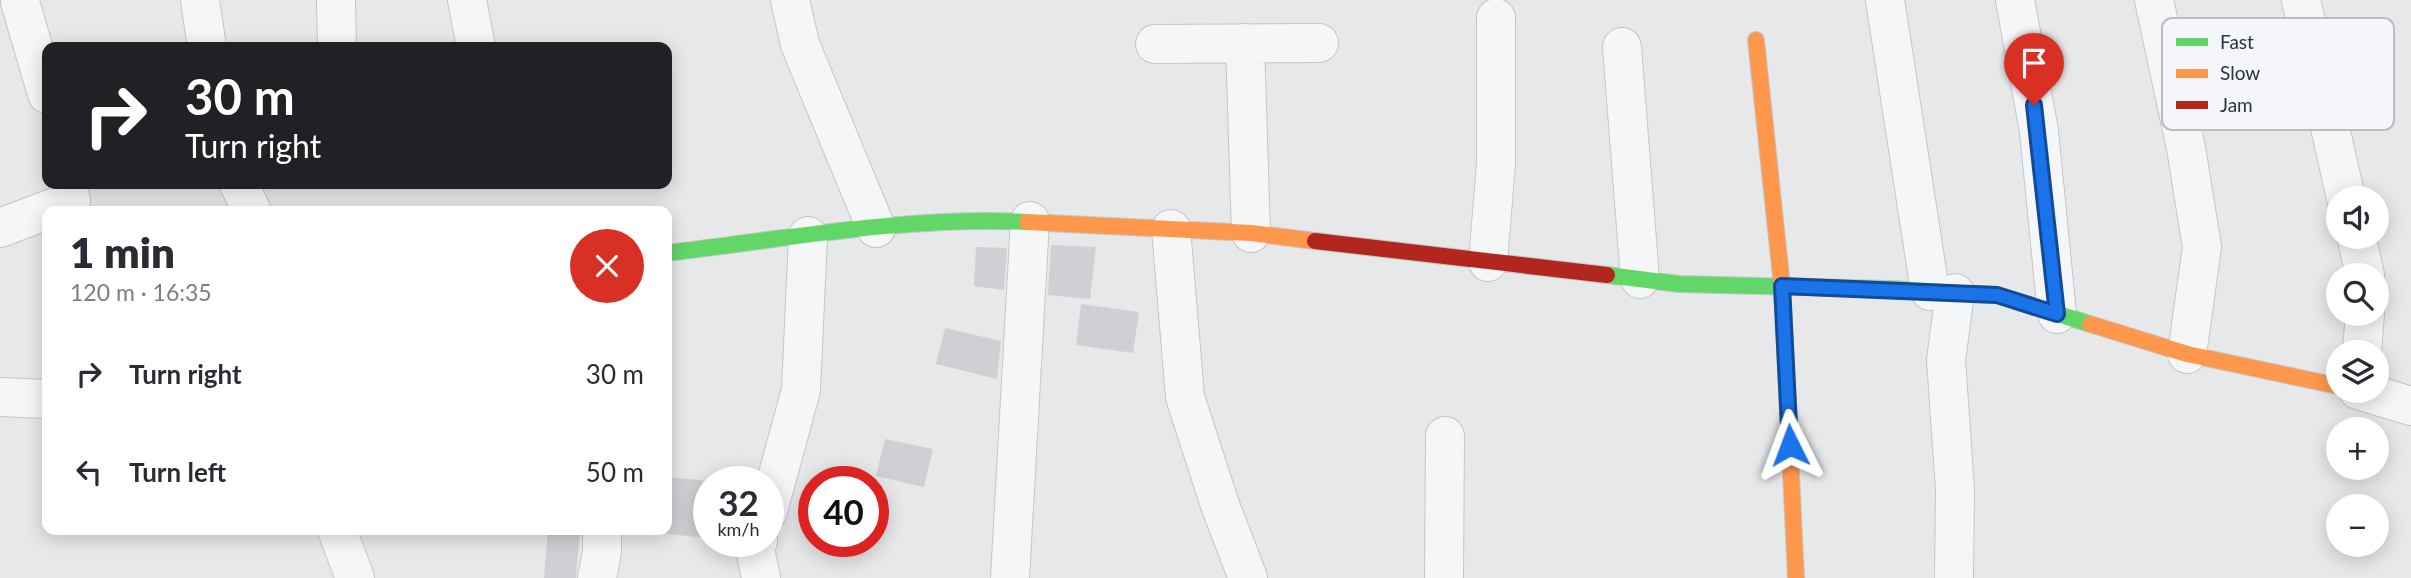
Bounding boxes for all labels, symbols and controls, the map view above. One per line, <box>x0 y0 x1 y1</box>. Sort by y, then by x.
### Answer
legend <box>2162 18 2394 130</box>
text: Fast <box>2220 30 2254 53</box>
pin <box>2004 33 2064 105</box>
icon: arrive <box>2015 44 2053 82</box>
text: Slow <box>2220 61 2260 84</box>
text: 30 m <box>185 67 295 125</box>
icon: right <box>70 70 161 161</box>
text: Jam <box>2220 93 2253 116</box>
text: Turn right <box>185 126 321 165</box>
map controls <box>2326 186 2389 557</box>
button: sound <box>2326 186 2389 249</box>
text: 1 min <box>70 227 175 277</box>
button: close <box>570 229 644 303</box>
button: search <box>2326 263 2389 326</box>
text: 120 m · 16:35 <box>70 278 212 306</box>
button: layers <box>2326 340 2389 403</box>
icon: right <box>70 355 108 393</box>
text: Turn right <box>129 358 242 390</box>
text: 30 m <box>586 358 644 390</box>
position arrow <box>1753 408 1827 482</box>
button: + <box>2326 417 2389 480</box>
icon: left <box>70 453 108 491</box>
text: Turn left <box>129 456 226 488</box>
text: 50 m <box>586 456 644 488</box>
speed limit sign: 40 <box>798 466 889 557</box>
text: 32 <box>718 481 759 523</box>
button: − <box>2326 494 2389 557</box>
text: km/h <box>717 518 760 540</box>

